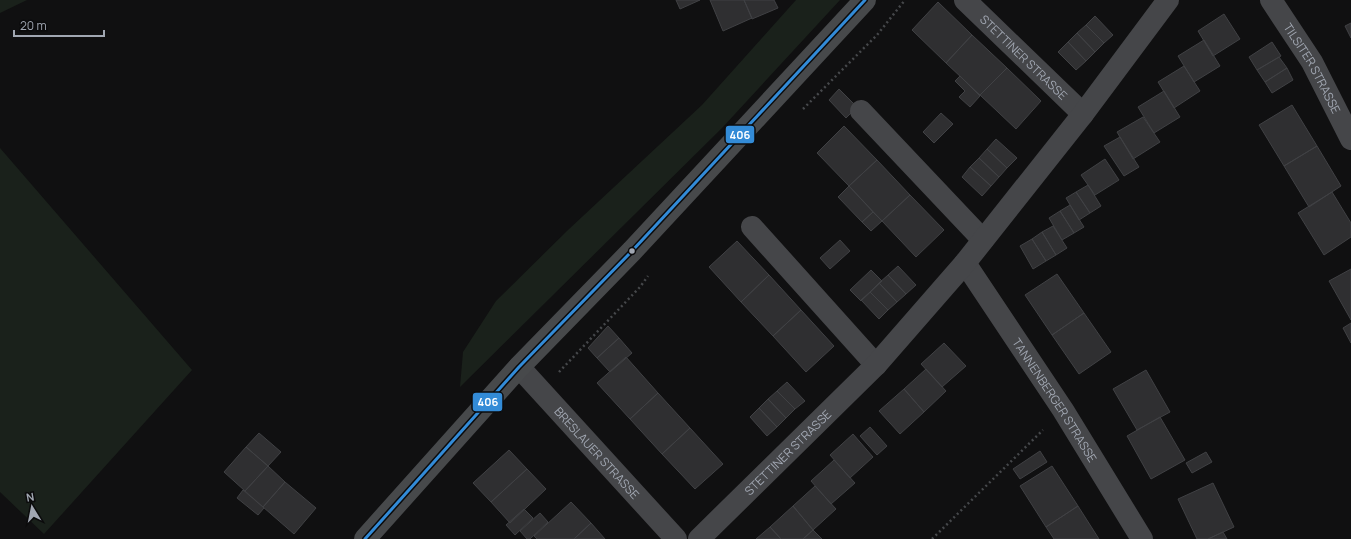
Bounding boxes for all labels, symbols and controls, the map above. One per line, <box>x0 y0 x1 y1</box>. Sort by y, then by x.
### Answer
street label: STETTINER STRASSE <box>976 11 1072 103</box>
scale bar <box>14 12 104 38</box>
text: 20 m <box>20 17 47 34</box>
street label: TILSITER STRASSE <box>1280 20 1345 116</box>
line badge: 406 <box>725 125 755 144</box>
text: 406 <box>730 127 751 142</box>
unlabelled marker <box>627 246 637 256</box>
street label: TANNENBERGER STRASSE <box>1009 335 1101 465</box>
line badge: 406 <box>472 392 503 412</box>
text: 406 <box>478 394 499 409</box>
street label: BRESLAUER STRASSE <box>551 403 644 502</box>
street label: STETTINER STRASSE <box>740 405 835 499</box>
north arrow <box>12 487 52 527</box>
text: N <box>25 489 35 505</box>

